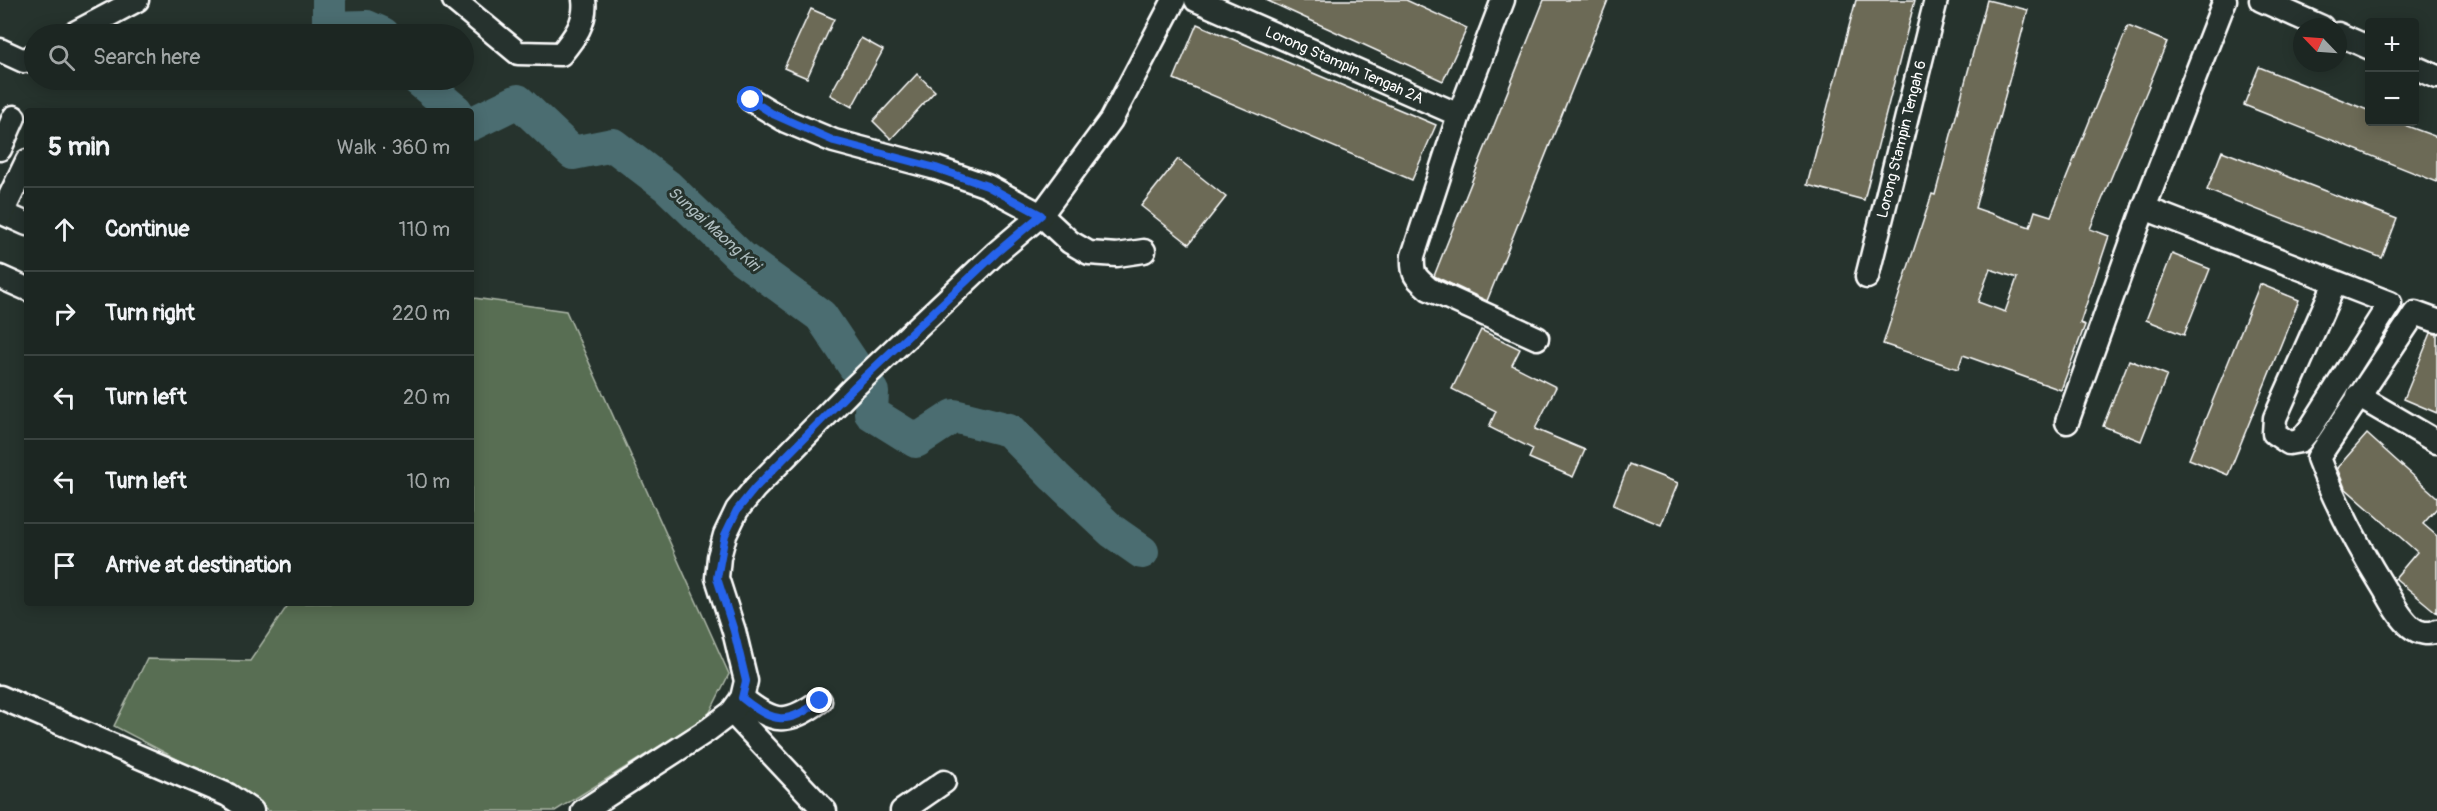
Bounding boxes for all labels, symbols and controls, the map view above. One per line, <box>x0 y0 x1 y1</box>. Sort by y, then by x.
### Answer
north arrow <box>2293 18 2347 72</box>
map controls <box>2365 18 2419 126</box>
button: + <box>2365 18 2419 72</box>
street label: Lorong Stampin Tengah 2A <box>1262 22 1427 108</box>
search box <box>24 24 474 90</box>
icon: search <box>45 41 78 74</box>
text: Search here <box>93 43 200 71</box>
street label: Lorong Stampin Tengah 6 <box>1873 58 1930 220</box>
button: − <box>2365 72 2419 126</box>
route start <box>737 86 763 112</box>
text: 5 min <box>48 131 110 163</box>
text: Walk · 360 m <box>337 135 450 160</box>
water label: Sungai Maong Kiri <box>664 182 766 277</box>
icon: ahead <box>48 213 81 246</box>
text: Continue <box>105 215 189 243</box>
text: 110 m <box>399 217 450 242</box>
icon: right <box>48 297 81 330</box>
text: Turn right <box>105 299 195 327</box>
text: 220 m <box>392 301 450 326</box>
icon: left <box>48 381 81 414</box>
text: Turn left <box>105 383 187 411</box>
text: 20 m <box>403 385 450 410</box>
icon: left <box>48 465 81 498</box>
text: Turn left <box>105 467 187 495</box>
text: 10 m <box>406 469 450 494</box>
icon: arrive <box>48 549 81 582</box>
text: Arrive at destination <box>105 551 291 579</box>
route end <box>806 687 832 713</box>

